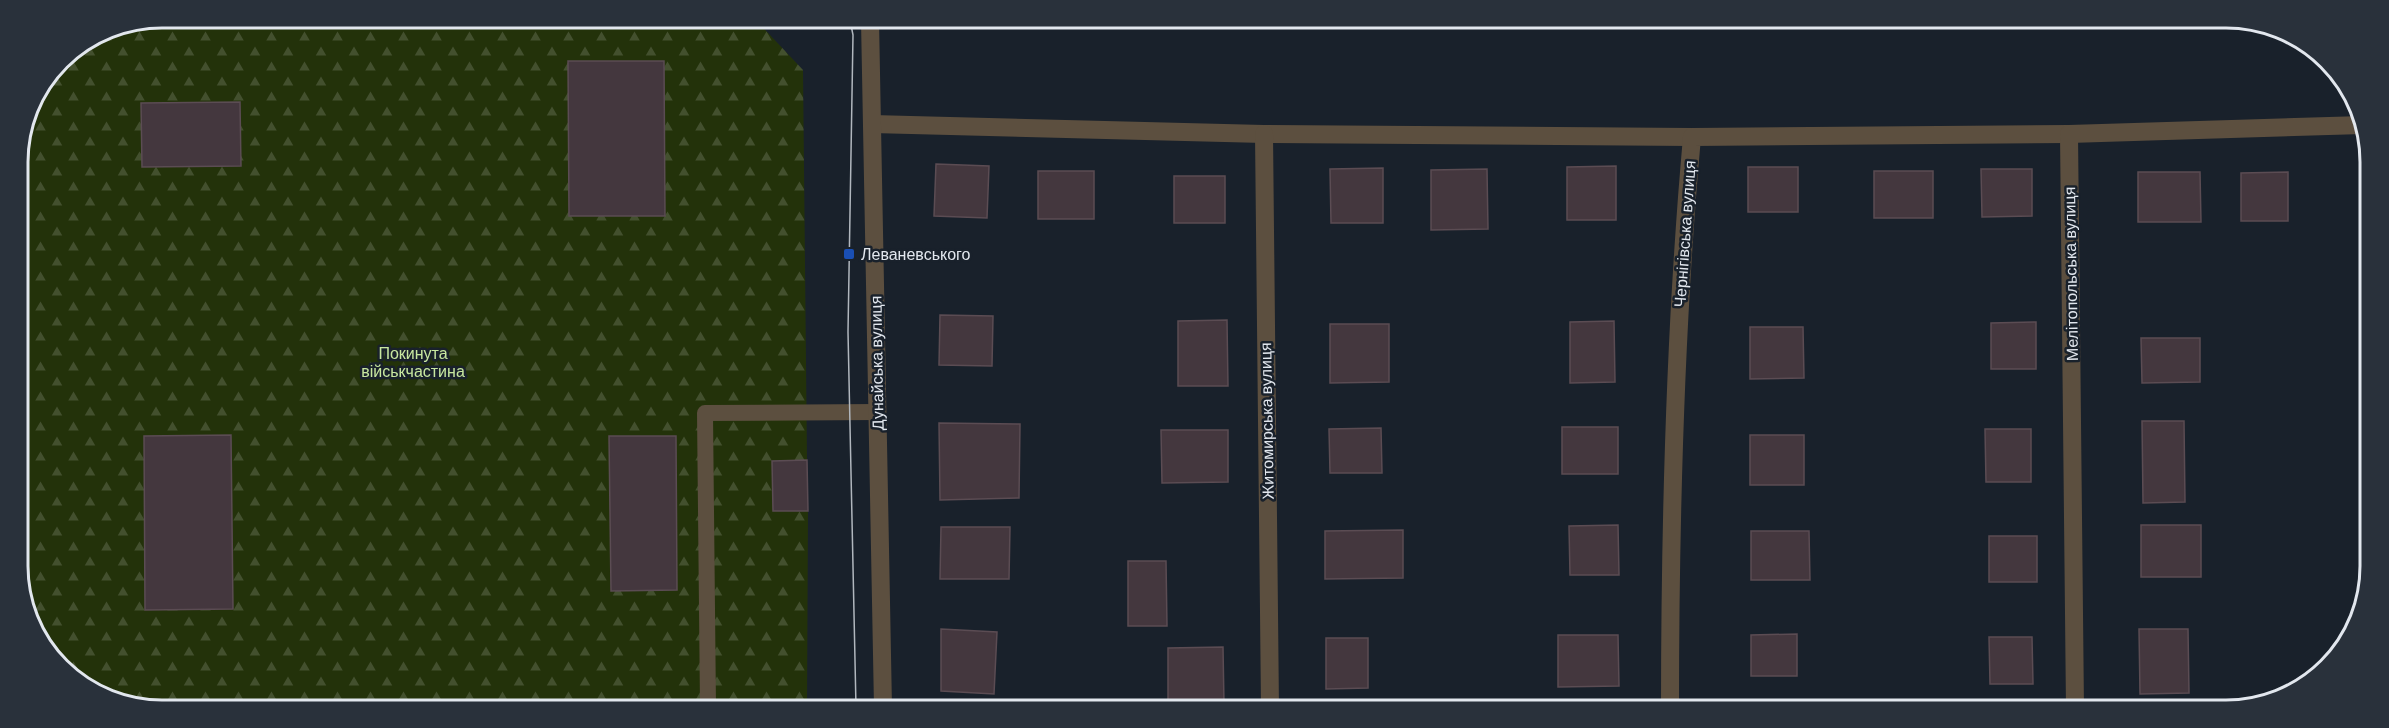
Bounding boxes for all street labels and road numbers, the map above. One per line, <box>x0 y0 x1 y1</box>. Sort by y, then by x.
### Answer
street label: Чернігівська вулиця <box>1669 160 1701 308</box>
street label: Мелітопольська вулиця <box>2059 187 2083 361</box>
street label: Дунайська вулиця <box>865 296 889 430</box>
street label: Житомирська вулиця <box>1255 342 1279 500</box>

